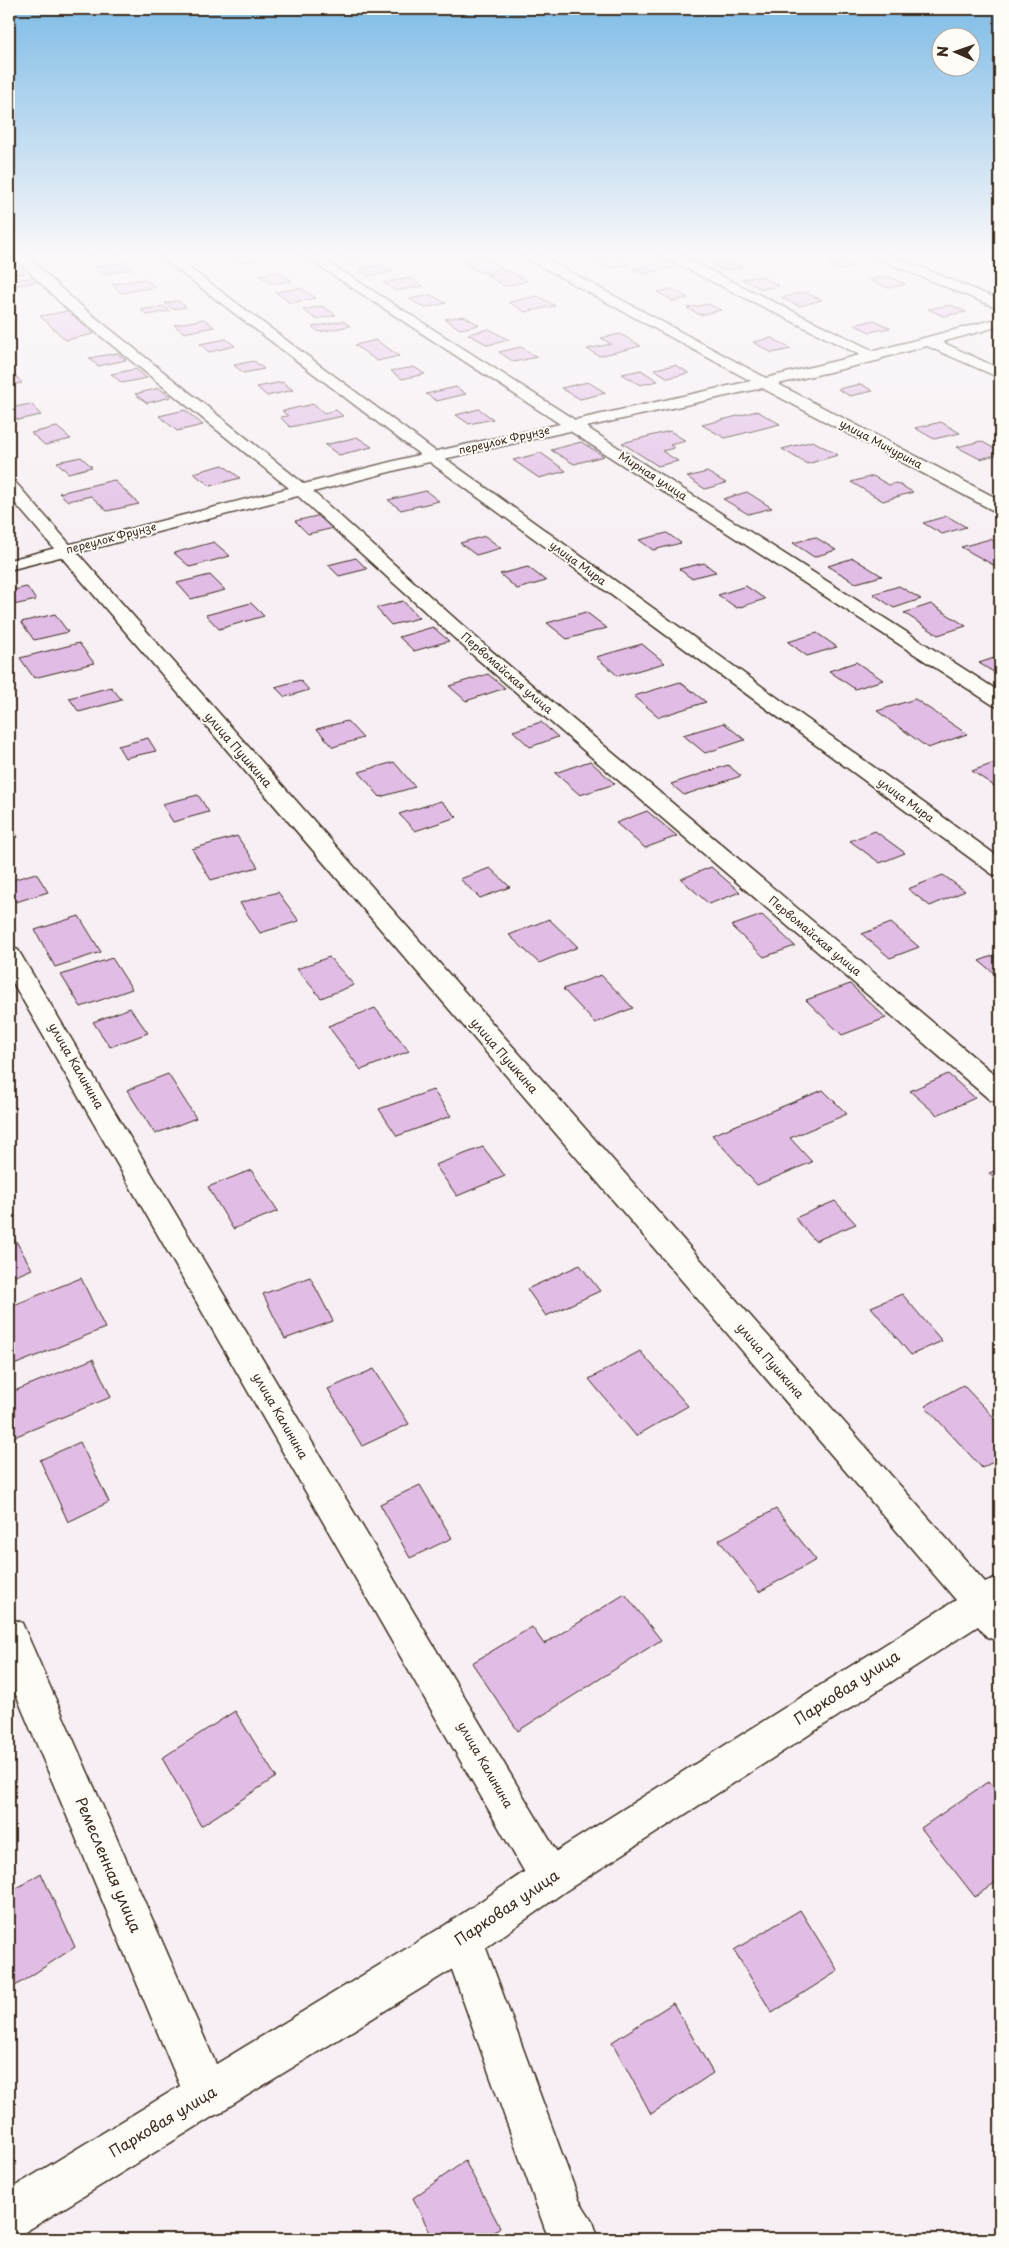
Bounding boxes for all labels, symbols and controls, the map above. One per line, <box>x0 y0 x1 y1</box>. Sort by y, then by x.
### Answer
north arrow <box>932 28 982 78</box>
text: N <box>932 46 953 57</box>
street label: улица Мичурина <box>837 415 926 473</box>
street label: переулок Фрунзе <box>457 421 551 458</box>
street label: Мирная улица <box>616 447 691 504</box>
street label: переулок Фрунзе <box>64 517 158 558</box>
street label: улица Мира <box>546 536 610 589</box>
street label: Первомайская улица <box>458 628 557 717</box>
street label: улица Пушкина <box>201 708 277 792</box>
street label: улица Мира <box>874 773 938 826</box>
street label: Первомайская улица <box>765 892 866 980</box>
street label: улица Пушкина <box>467 1014 543 1098</box>
street label: улица Калинина <box>45 1019 109 1112</box>
street label: улица Пушкина <box>733 1319 809 1403</box>
street label: улица Калинина <box>249 1369 313 1462</box>
street label: Парковая улица <box>789 1644 904 1730</box>
street label: улица Калинина <box>454 1718 518 1811</box>
street label: Ремесленная улица <box>70 1793 149 1936</box>
street label: Парковая улица <box>449 1863 564 1950</box>
street label: Парковая улица <box>104 2079 221 2162</box>

